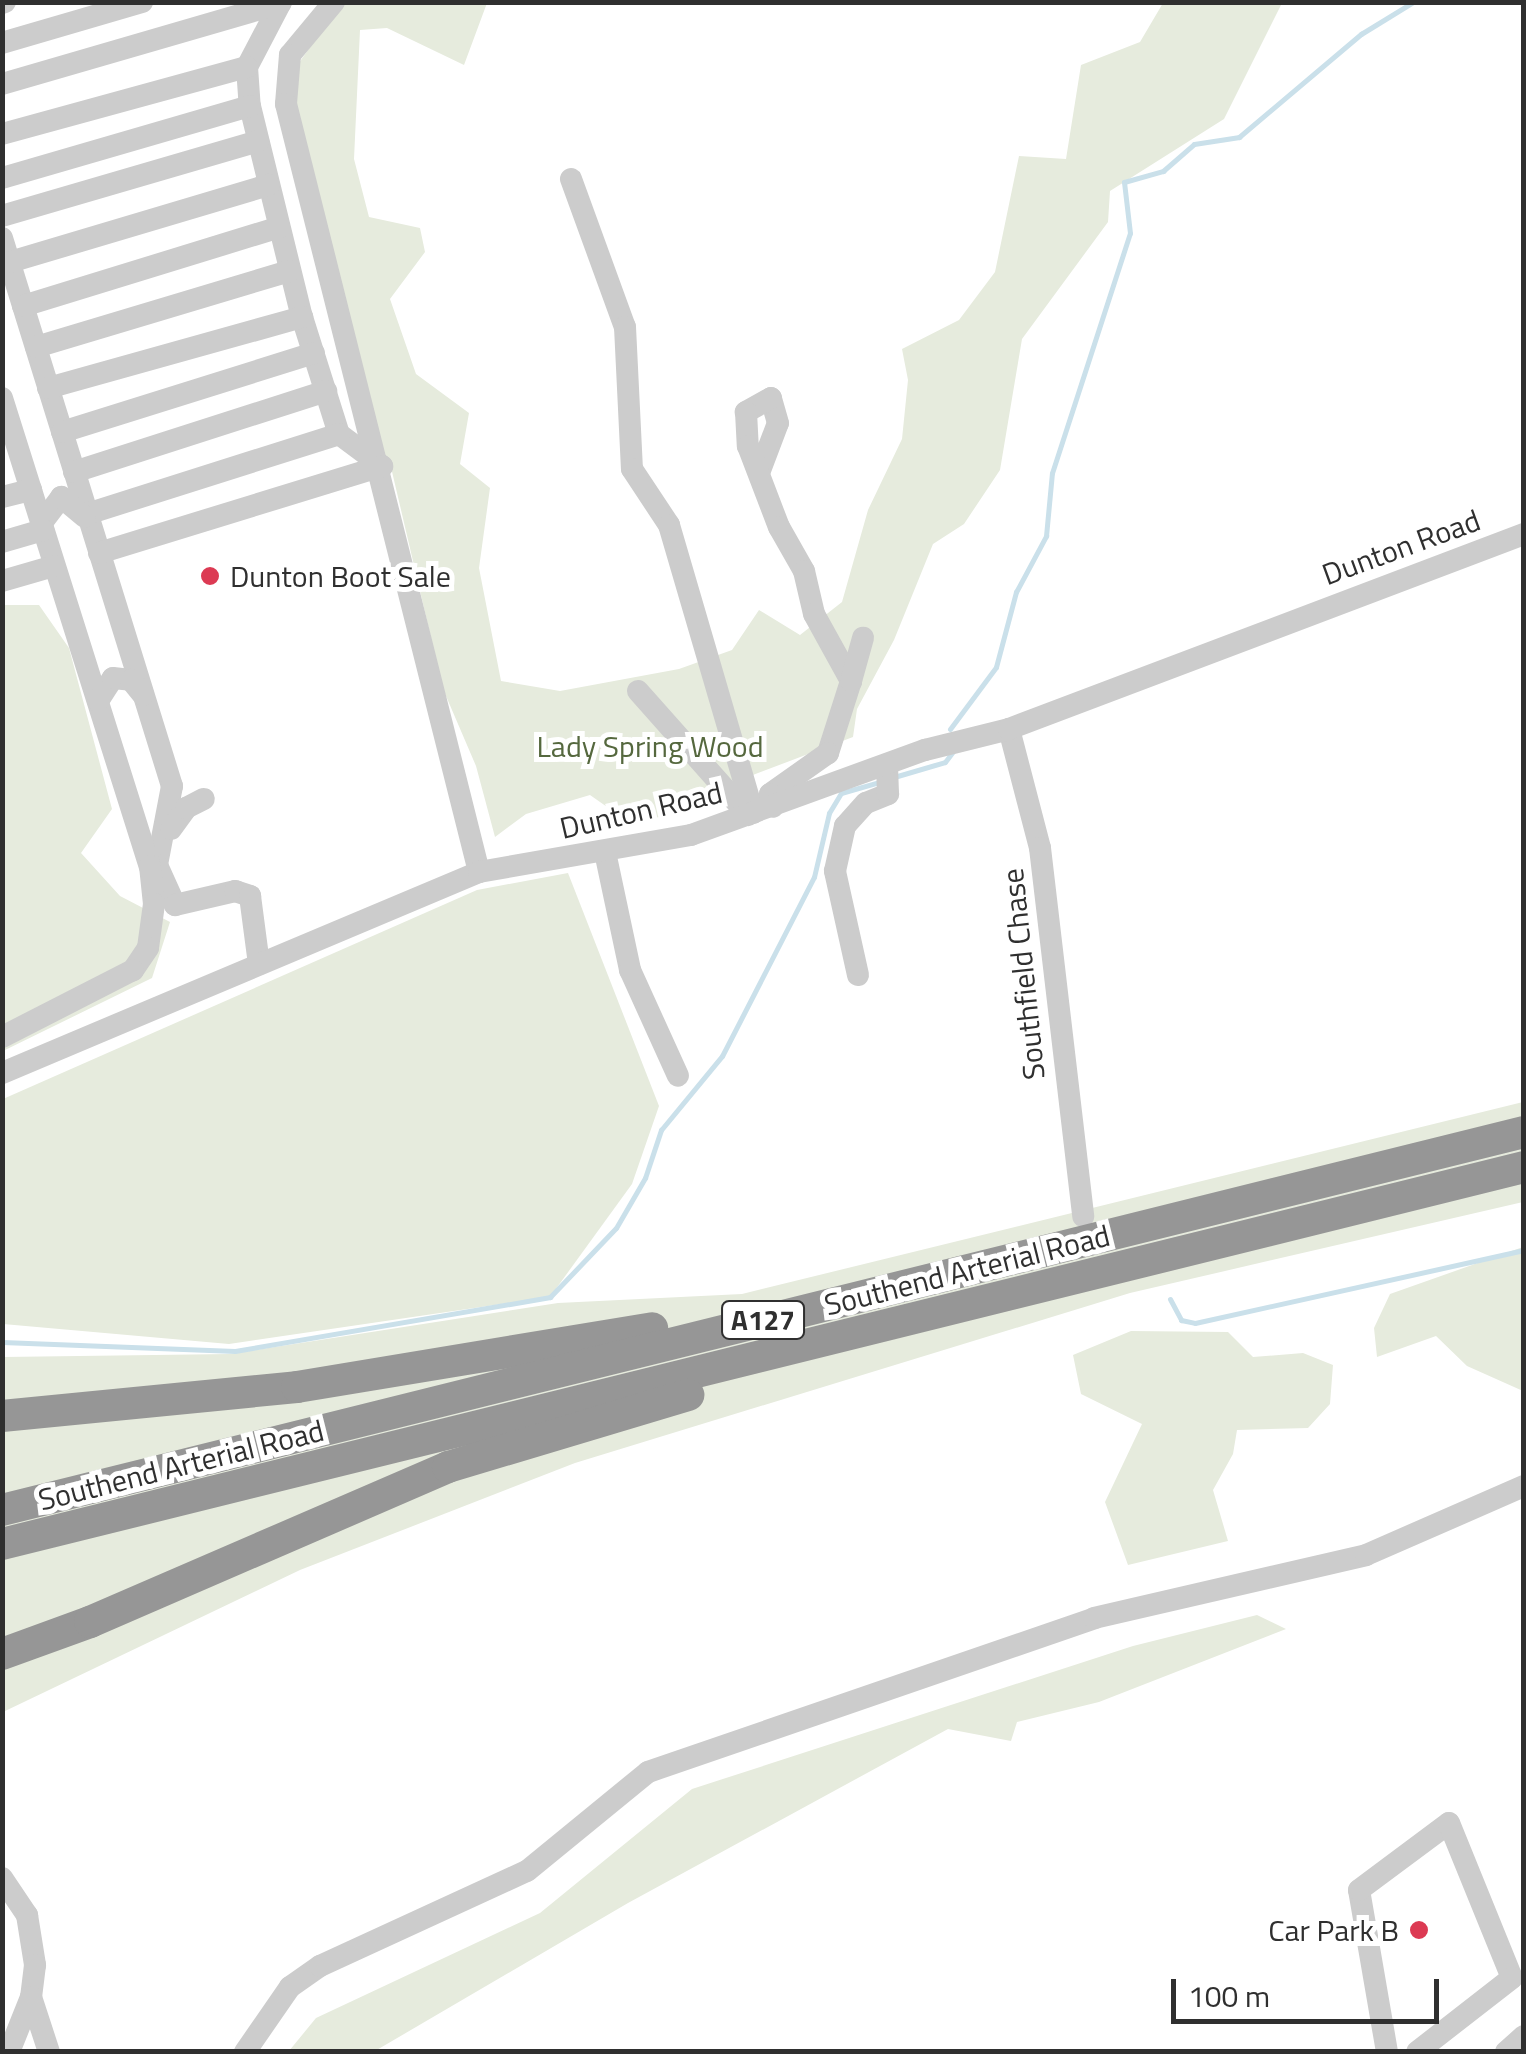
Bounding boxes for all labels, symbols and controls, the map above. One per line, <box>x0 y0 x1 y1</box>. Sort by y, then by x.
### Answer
street label: Dunton Road <box>1317 502 1485 592</box>
place label: Dunton Boot Sale <box>230 558 451 594</box>
marker: Dunton Boot Sale <box>199 565 221 587</box>
park label: Lady Spring Wood <box>536 728 764 764</box>
street label: Dunton Road <box>556 774 726 846</box>
street label: Southfield Chase <box>994 867 1052 1081</box>
street label: Southend Arterial Road <box>821 1217 1113 1323</box>
road number: A127 <box>720 1297 806 1343</box>
street label: Southend Arterial Road <box>35 1412 327 1518</box>
place label: Car Park B <box>1268 1912 1399 1948</box>
marker: Car Park B <box>1408 1919 1430 1941</box>
scale bar <box>1176 1959 1444 2021</box>
text: 100 m <box>1188 1973 1270 2019</box>

